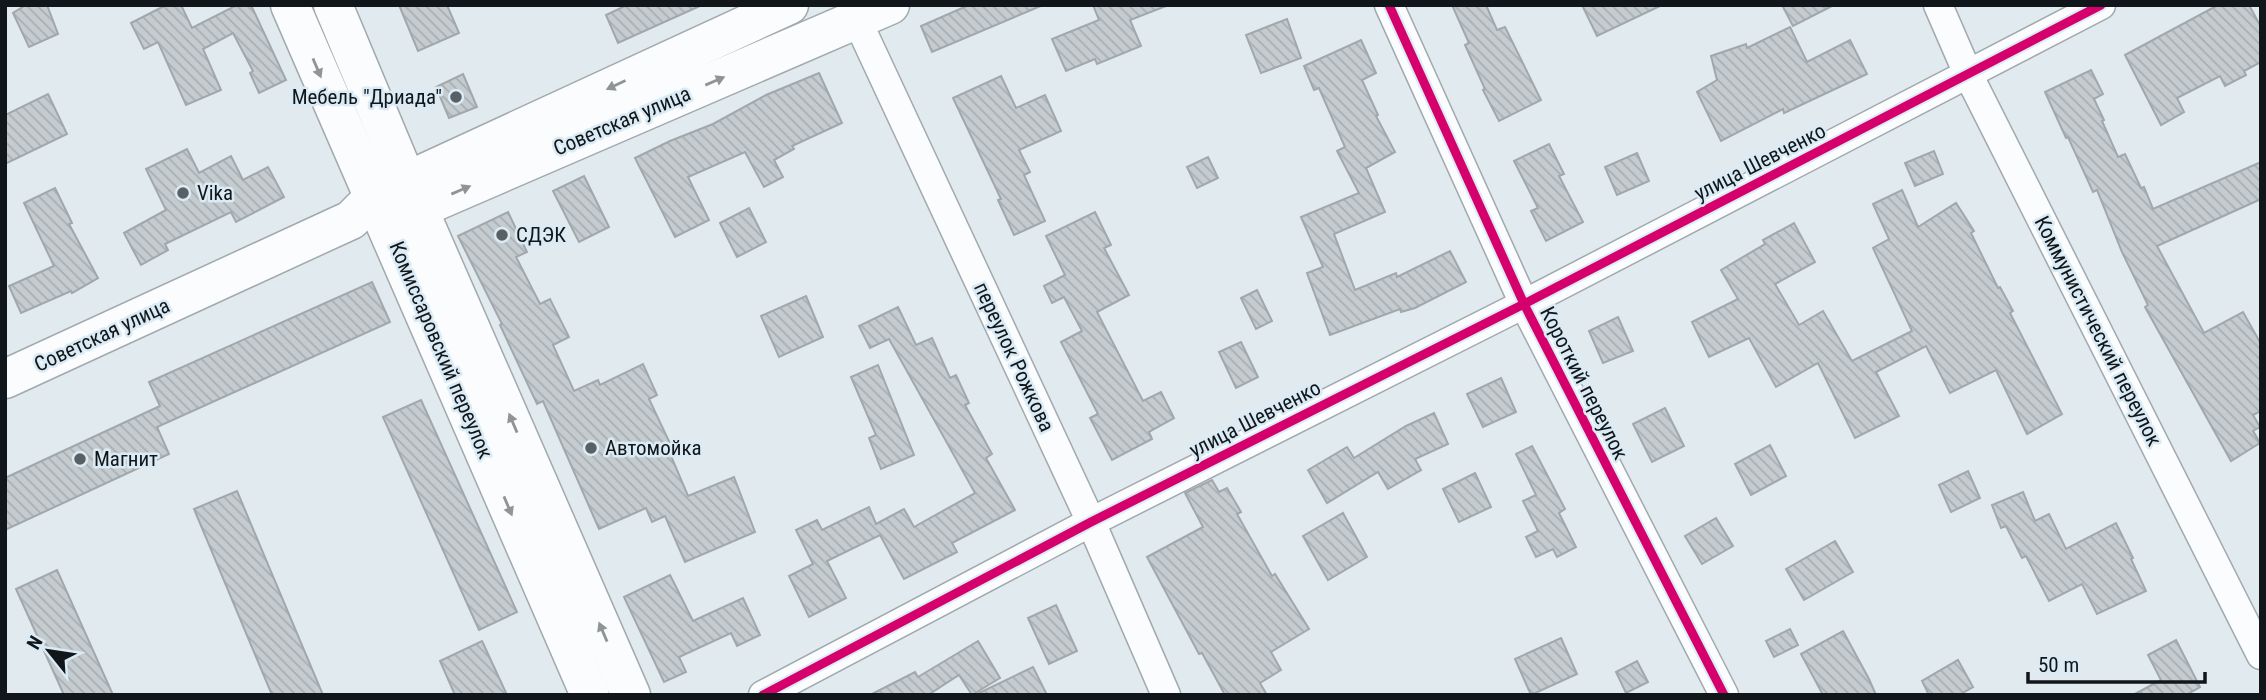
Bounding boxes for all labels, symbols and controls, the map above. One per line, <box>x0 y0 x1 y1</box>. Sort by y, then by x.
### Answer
one-way arrow <box>311 58 322 79</box>
one-way arrow <box>704 75 725 86</box>
one-way arrow <box>606 79 626 91</box>
street label: Советская улица <box>550 81 694 161</box>
place label: Мебель "Дриада" <box>292 85 442 109</box>
marker: Мебель "Дриада" <box>448 89 464 105</box>
street label: улица Шевченко <box>1690 119 1830 205</box>
place label: Vika <box>197 181 233 205</box>
one-way arrow <box>450 184 471 195</box>
marker: Vika <box>175 185 191 201</box>
street label: Коммунистический переулок <box>2029 212 2167 450</box>
place label: СДЭК <box>516 223 566 247</box>
marker: СДЭК <box>494 227 510 243</box>
street label: Комиссаровский переулок <box>384 238 498 462</box>
street label: переулок Рожкова <box>969 279 1059 435</box>
street label: Советская улица <box>31 293 173 377</box>
street label: Короткий переулок <box>1535 303 1633 463</box>
street label: улица Шевченко <box>1185 376 1325 462</box>
one-way arrow <box>507 413 518 434</box>
place label: Автомойка <box>605 436 702 460</box>
marker: Автомойка <box>583 440 599 456</box>
place label: Магнит <box>94 447 158 471</box>
marker: Магнит <box>72 451 88 467</box>
one-way arrow <box>503 496 514 517</box>
north arrow <box>14 616 84 686</box>
one-way arrow <box>598 621 609 642</box>
text: N <box>22 632 48 654</box>
scale bar <box>2028 640 2205 684</box>
text: 50 m <box>2038 653 2079 677</box>

